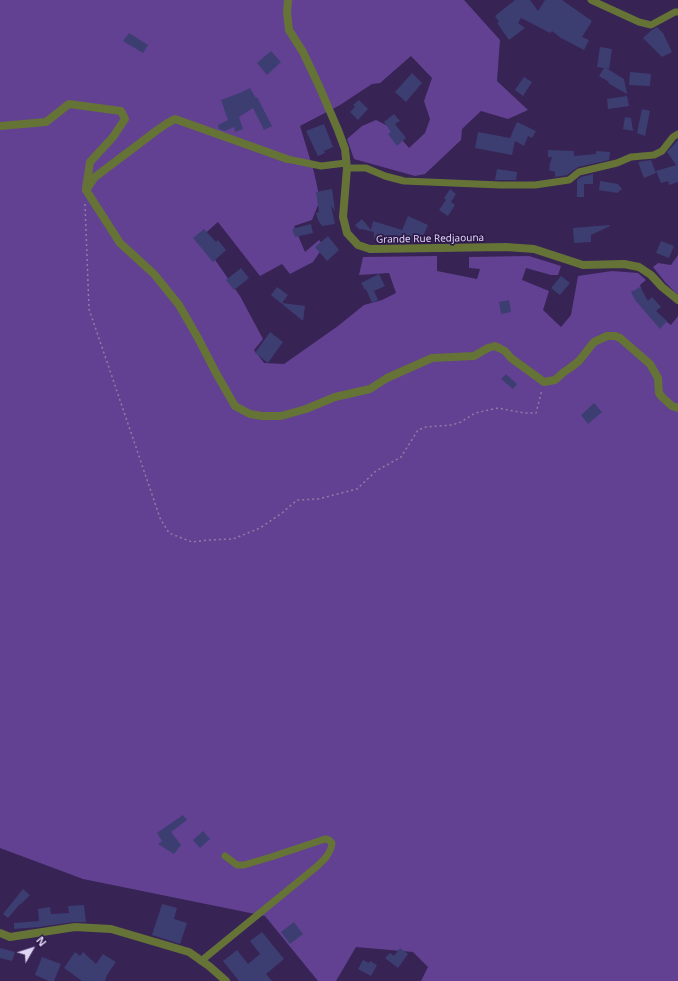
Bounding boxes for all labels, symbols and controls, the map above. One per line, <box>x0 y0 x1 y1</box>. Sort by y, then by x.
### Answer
street label: Grande Rue Redjaouna <box>376 232 484 246</box>
north arrow <box>12 929 52 969</box>
text: N <box>33 933 50 949</box>

